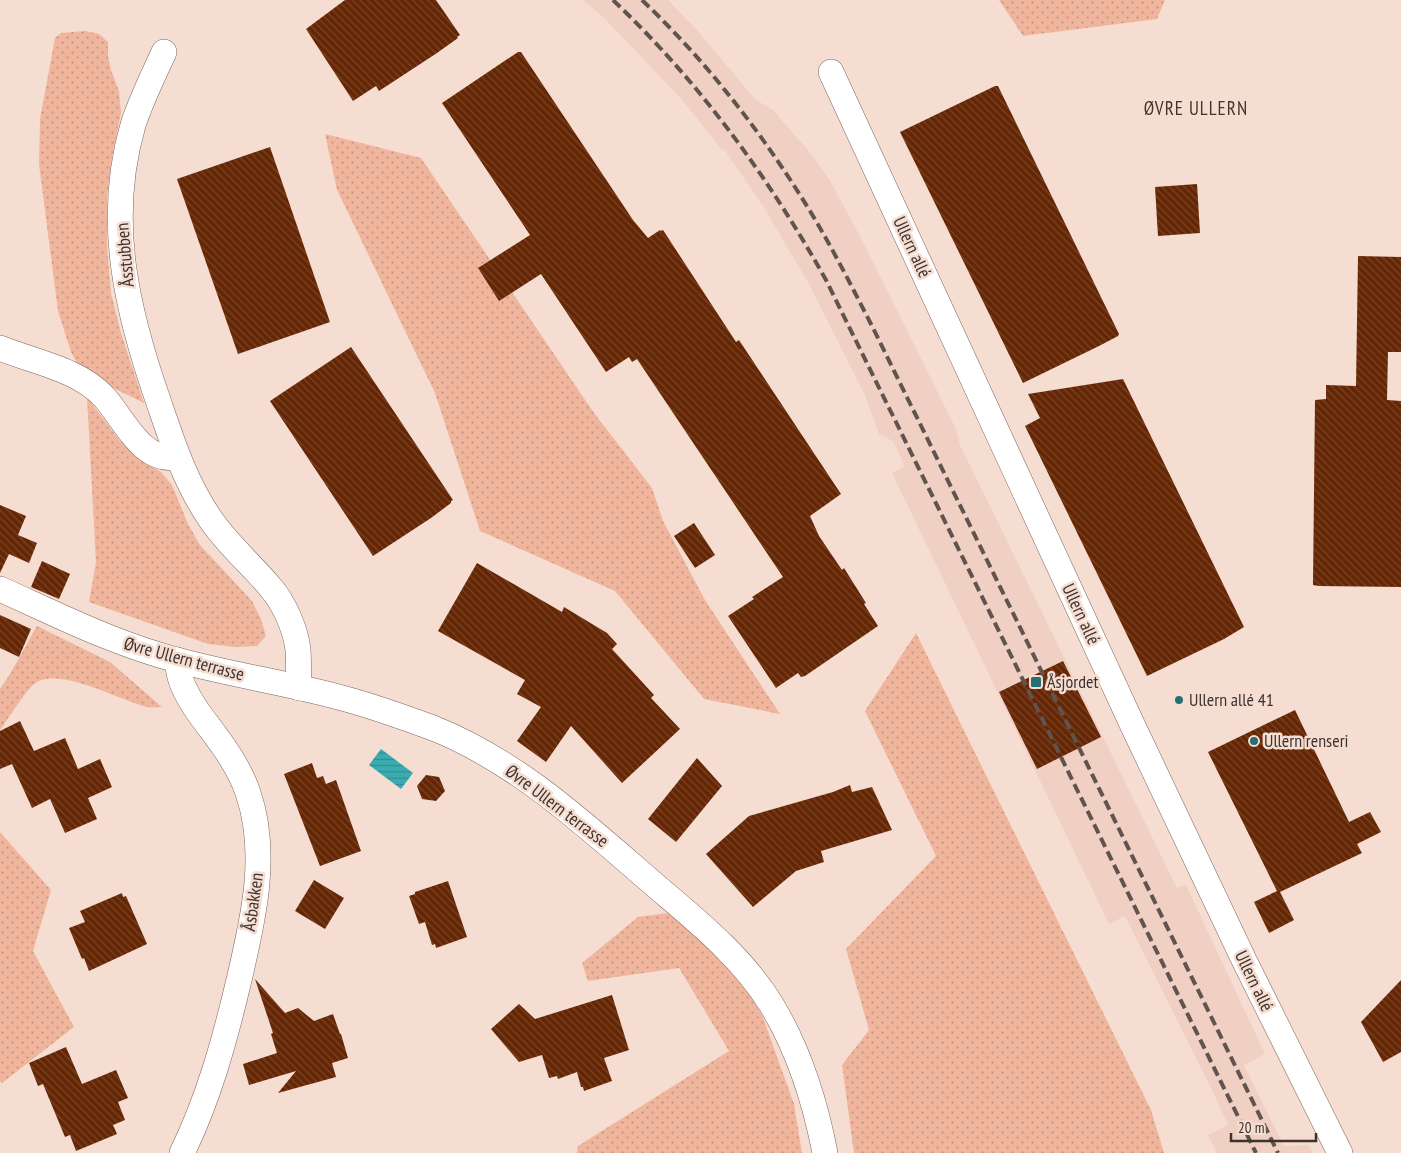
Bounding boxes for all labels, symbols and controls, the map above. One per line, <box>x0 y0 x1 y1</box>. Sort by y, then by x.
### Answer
district label: ØVRE ULLERN <box>1144 96 1248 120</box>
street label: Ullern allé <box>888 213 937 281</box>
street label: Åsstubben <box>110 222 139 288</box>
street label: Ullern allé <box>1057 580 1106 648</box>
street label: Øvre Ullern terrasse <box>121 631 247 686</box>
place label: Åsjordet <box>1047 670 1098 693</box>
marker: Åsjordet <box>1029 675 1043 689</box>
place label: Ullern allé 41 <box>1189 688 1274 711</box>
marker: Ullern allé 41 <box>1173 694 1185 706</box>
place label: Ullern renseri <box>1264 729 1348 752</box>
marker: Ullern renseri <box>1248 735 1260 747</box>
street label: Øvre Ullern terrasse <box>501 759 614 852</box>
street label: Åsbakken <box>237 871 268 933</box>
street label: Ullern allé <box>1230 947 1279 1015</box>
scale bar <box>1231 1110 1316 1142</box>
text: 20 m <box>1238 1118 1264 1137</box>

